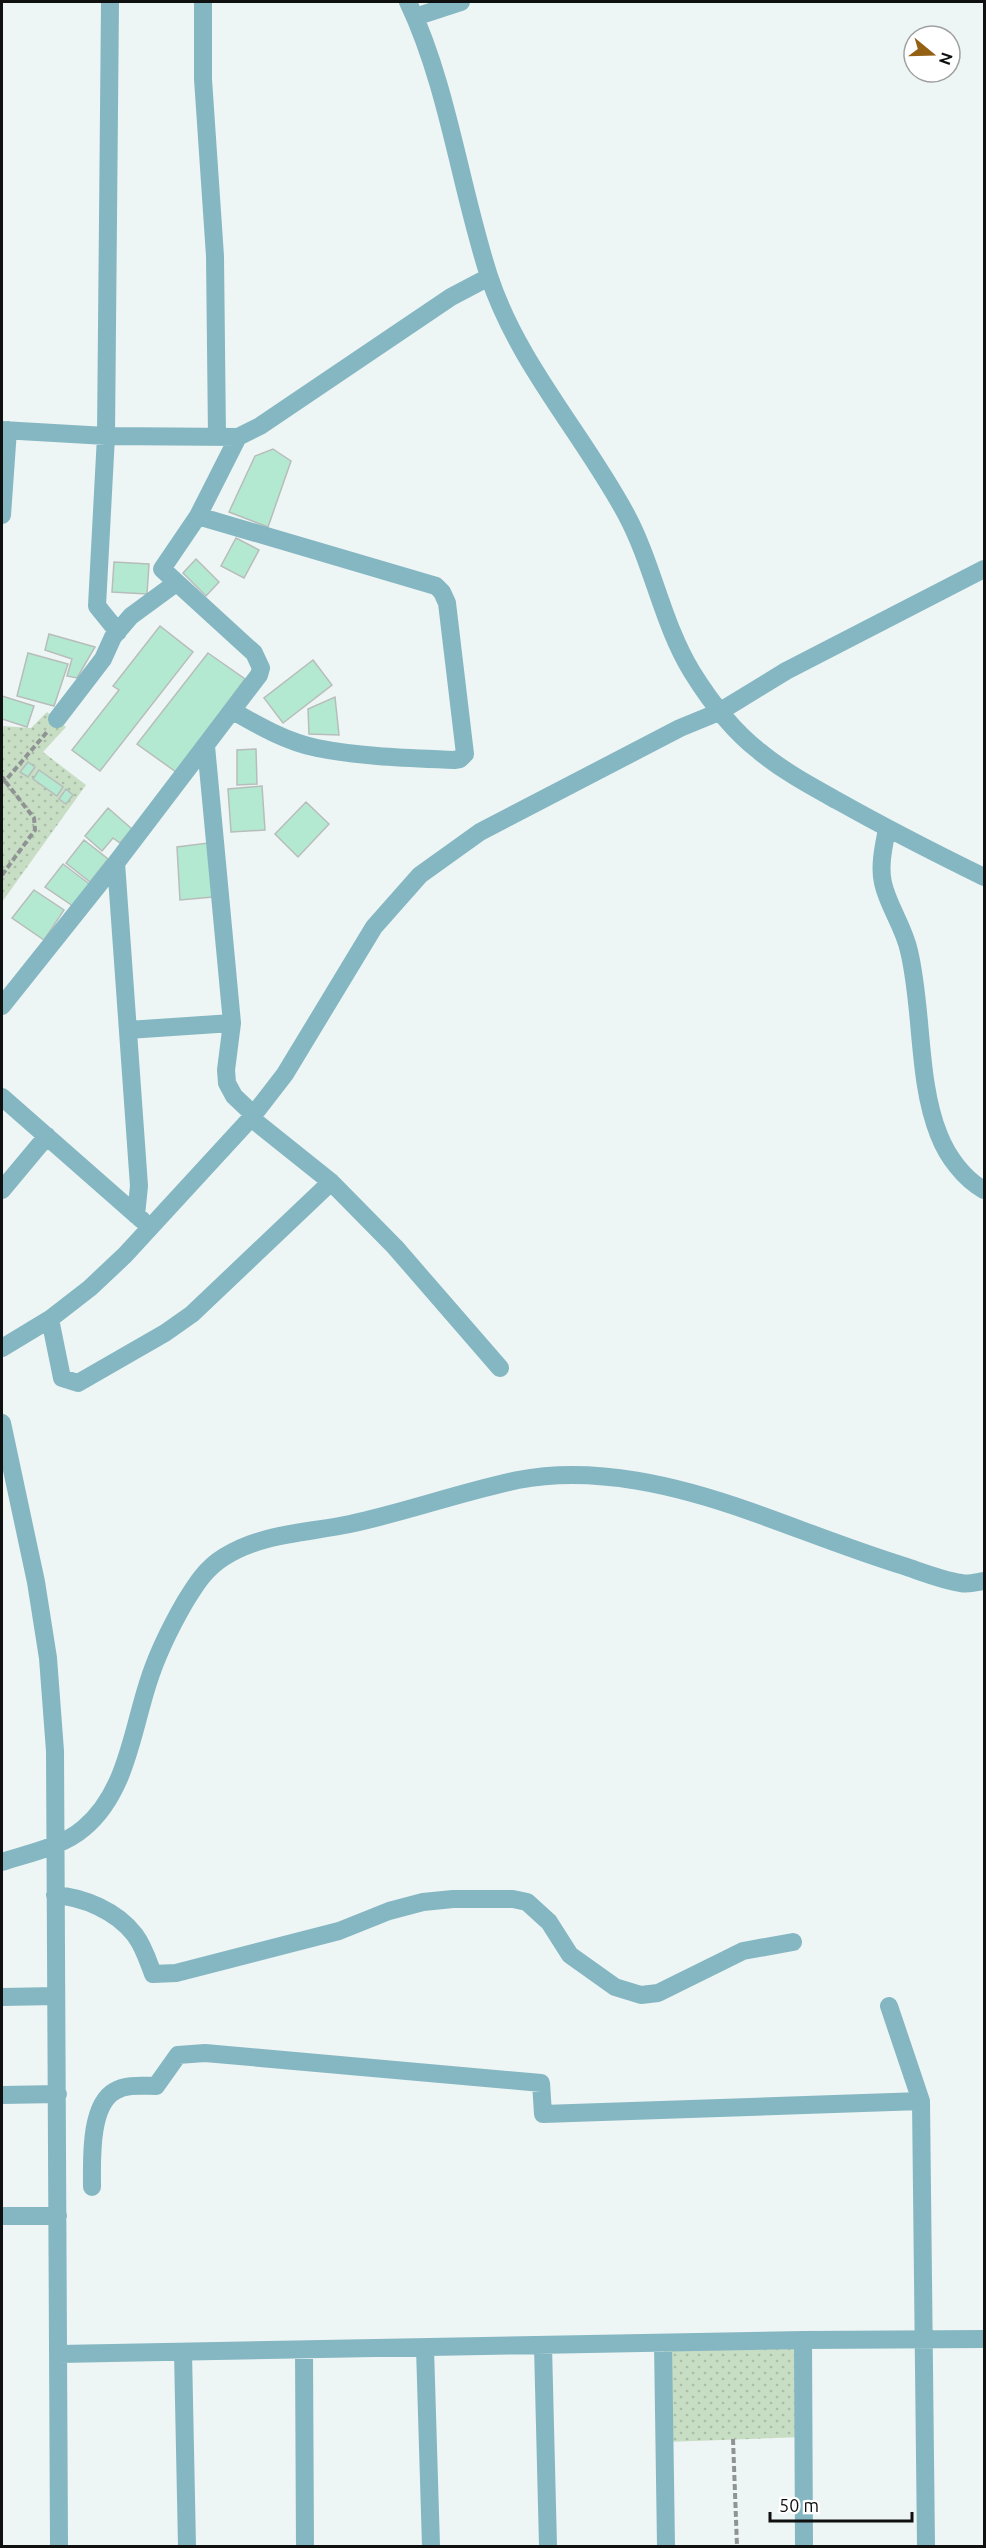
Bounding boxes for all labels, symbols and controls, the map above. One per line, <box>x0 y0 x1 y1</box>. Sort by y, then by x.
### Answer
north arrow <box>902 24 962 84</box>
text: N <box>936 50 957 67</box>
scale bar <box>770 2485 912 2523</box>
text: 50 m <box>779 2495 819 2515</box>

